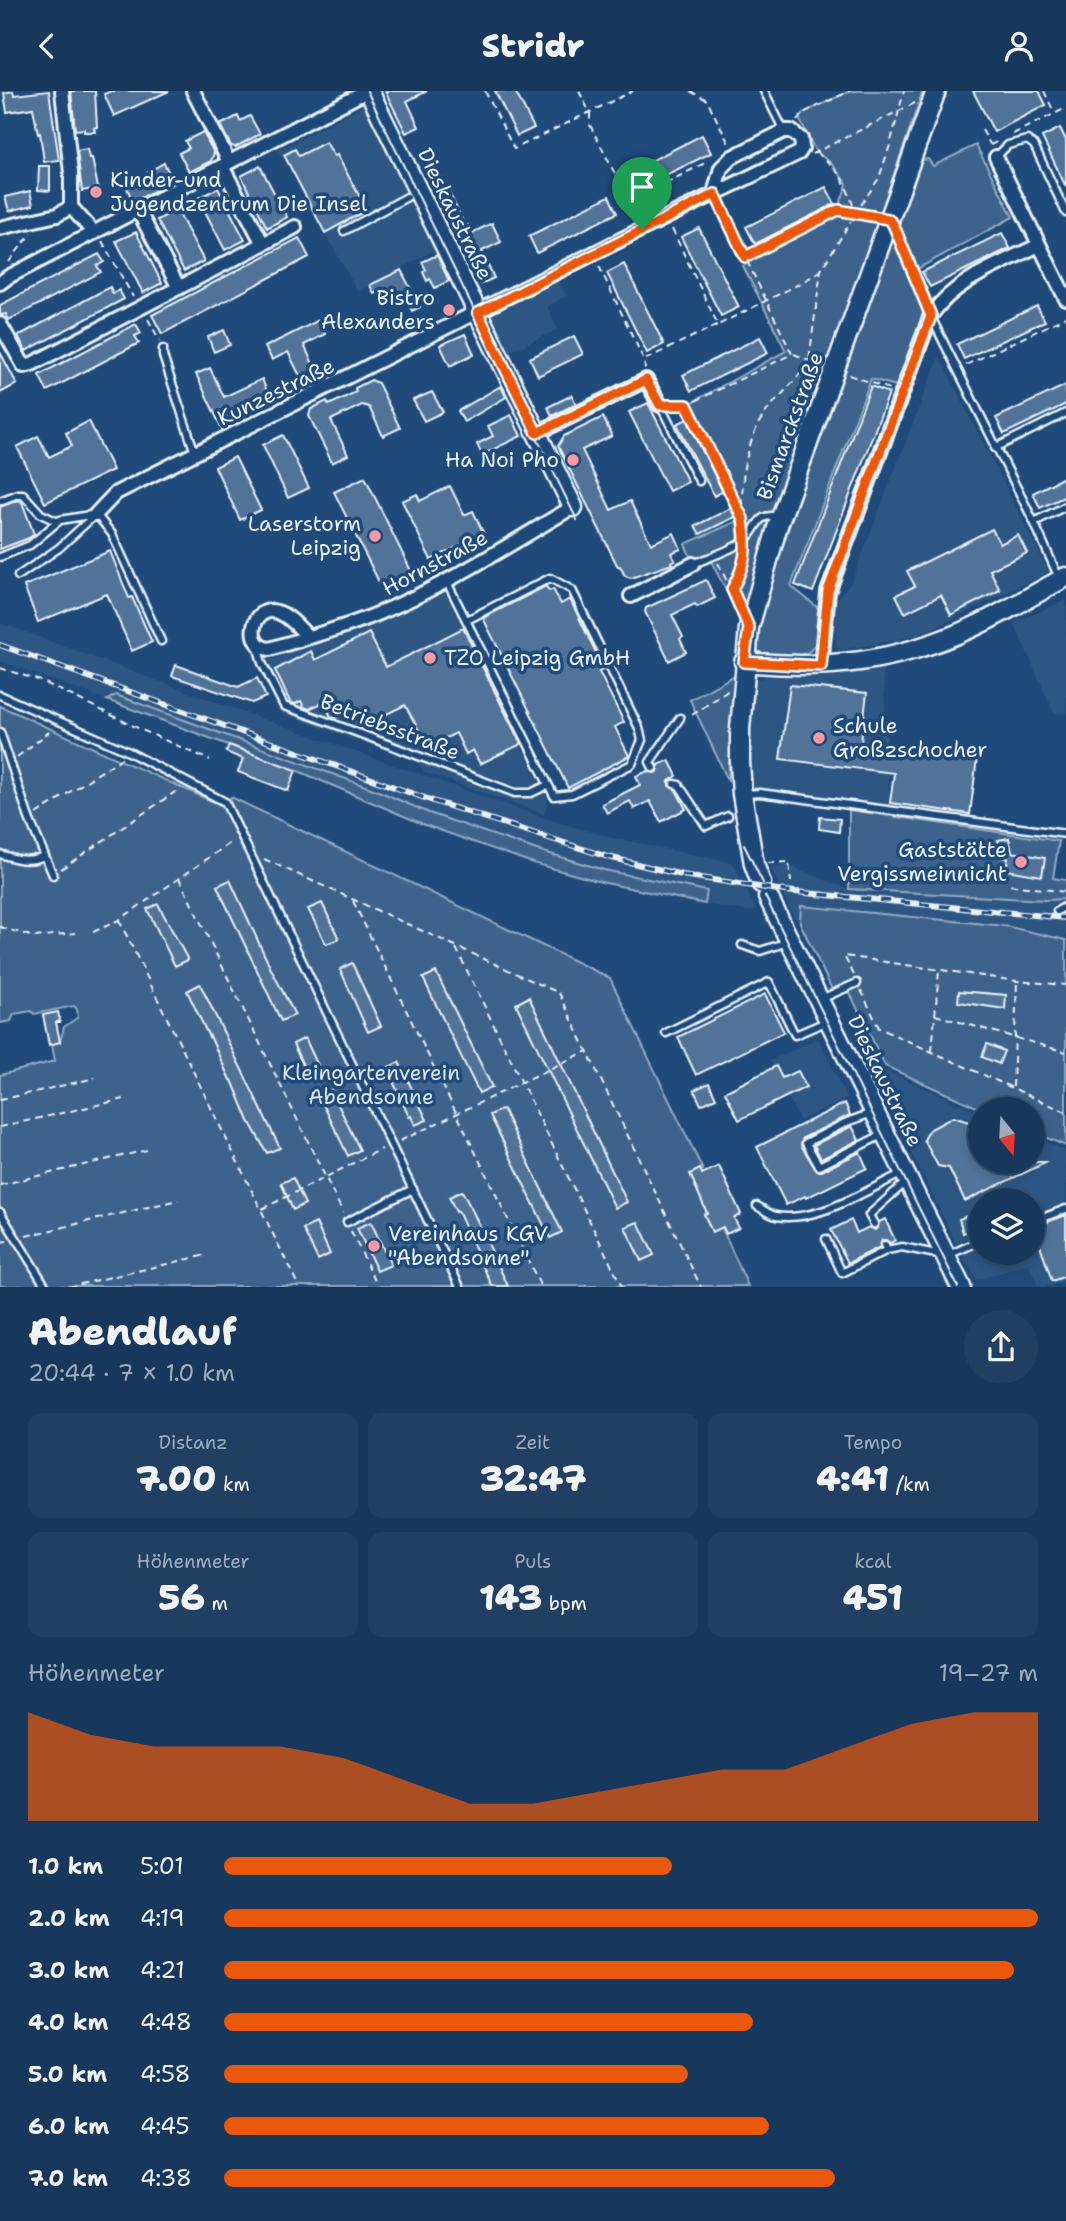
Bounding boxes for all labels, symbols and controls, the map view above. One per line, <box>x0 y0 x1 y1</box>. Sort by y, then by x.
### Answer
text: Stridr <box>482 24 584 67</box>
icon: back <box>28 27 66 65</box>
icon: person <box>1000 27 1038 65</box>
street label: Dieskaustraße <box>411 143 499 285</box>
pin <box>612 157 672 229</box>
place label: Kinder-und Jugendzentrum Die Insel <box>110 166 368 218</box>
icon: arrive <box>623 168 661 206</box>
marker: Kinder-und Jugendzentrum Die Insel <box>88 184 104 200</box>
place label: Bistro Alexanders <box>321 284 435 336</box>
marker: Bistro Alexanders <box>441 302 457 318</box>
street label: Bismarckstraße <box>750 348 830 504</box>
street label: Kunzestraße <box>213 352 339 432</box>
place label: Ha Noi Pho <box>445 446 559 474</box>
marker: Ha Noi Pho <box>565 452 581 468</box>
place label: Laserstorm Leipzig <box>248 510 361 562</box>
street label: Hornstraße <box>377 523 493 603</box>
marker: Laserstorm Leipzig <box>367 528 383 544</box>
place label: TZO Leipzig GmbH <box>444 644 630 672</box>
marker: TZO Leipzig GmbH <box>422 650 438 666</box>
street label: Betriebsstraße <box>316 688 464 766</box>
place label: Schule Großzschocher <box>833 712 987 764</box>
marker: Schule Großzschocher <box>811 730 827 746</box>
place label: Gaststätte Vergissmeinnicht <box>837 836 1007 888</box>
marker: Gaststätte Vergissmeinnicht <box>1013 854 1029 870</box>
street label: Dieskaustraße <box>841 1010 929 1152</box>
park label: Kleingartenverein Abendsonne <box>282 1059 460 1111</box>
north arrow <box>968 1097 1045 1174</box>
map controls <box>968 1097 1045 1265</box>
button: layers <box>968 1188 1045 1265</box>
place label: Vereinhaus KGV "Abendsonne" <box>388 1220 548 1272</box>
marker: Vereinhaus KGV "Abendsonne" <box>366 1238 382 1254</box>
text: Abendlauf <box>28 1306 237 1357</box>
button: share <box>964 1310 1038 1384</box>
text: 20:44 · 7 × 1.0 km <box>28 1358 235 1388</box>
text: Distanz <box>158 1430 228 1455</box>
text: Zeit <box>516 1430 550 1455</box>
text: Tempo <box>844 1430 902 1455</box>
text: 7.00 <box>136 1455 217 1502</box>
text: 32:47 <box>479 1455 587 1502</box>
text: 4:41 <box>816 1455 889 1502</box>
text: km <box>217 1472 250 1497</box>
text: /km <box>889 1472 930 1497</box>
text: Höhenmeter <box>136 1549 250 1574</box>
text: Puls <box>514 1549 552 1574</box>
text: kcal <box>855 1549 891 1574</box>
text: 56 <box>158 1574 205 1621</box>
text: 143 <box>479 1574 542 1621</box>
text: 451 <box>843 1574 903 1621</box>
text: m <box>205 1591 228 1616</box>
text: bpm <box>542 1591 587 1616</box>
text: Höhenmeter <box>28 1658 165 1688</box>
text: 19–27 m <box>939 1658 1038 1688</box>
text: 1.0 km <box>28 1851 103 1881</box>
text: 5:01 <box>140 1851 184 1881</box>
text: 2.0 km <box>28 1903 110 1933</box>
text: 4:19 <box>140 1903 185 1933</box>
text: 3.0 km <box>28 1955 109 1985</box>
text: 4:21 <box>140 1955 185 1985</box>
text: 4.0 km <box>28 2007 109 2037</box>
text: 4:48 <box>140 2007 192 2037</box>
text: 5.0 km <box>28 2059 107 2089</box>
text: 4:58 <box>140 2059 191 2089</box>
text: 6.0 km <box>28 2111 109 2141</box>
text: 4:45 <box>140 2111 190 2141</box>
text: 7.0 km <box>28 2163 108 2193</box>
text: 4:38 <box>140 2163 192 2193</box>

